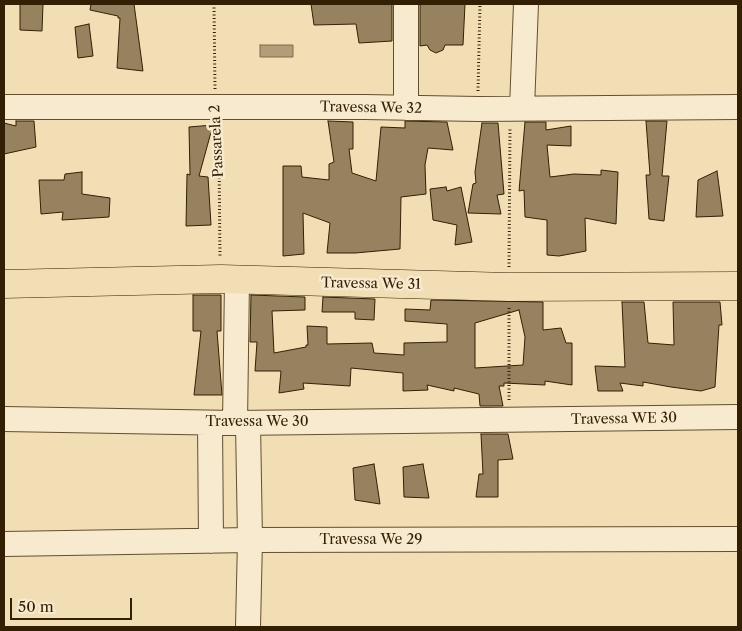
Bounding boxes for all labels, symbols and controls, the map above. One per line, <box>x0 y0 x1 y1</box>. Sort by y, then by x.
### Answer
street label: Travessa We 32 <box>320 99 422 117</box>
street label: Passarela 2 <box>207 104 227 178</box>
street label: Travessa We 31 <box>321 275 421 293</box>
street label: Travessa WE 30 <box>571 410 677 428</box>
street label: Travessa We 30 <box>205 414 309 430</box>
street label: Travessa We 29 <box>320 532 422 548</box>
scale bar <box>12 588 135 620</box>
text: 50 m <box>18 597 54 616</box>

